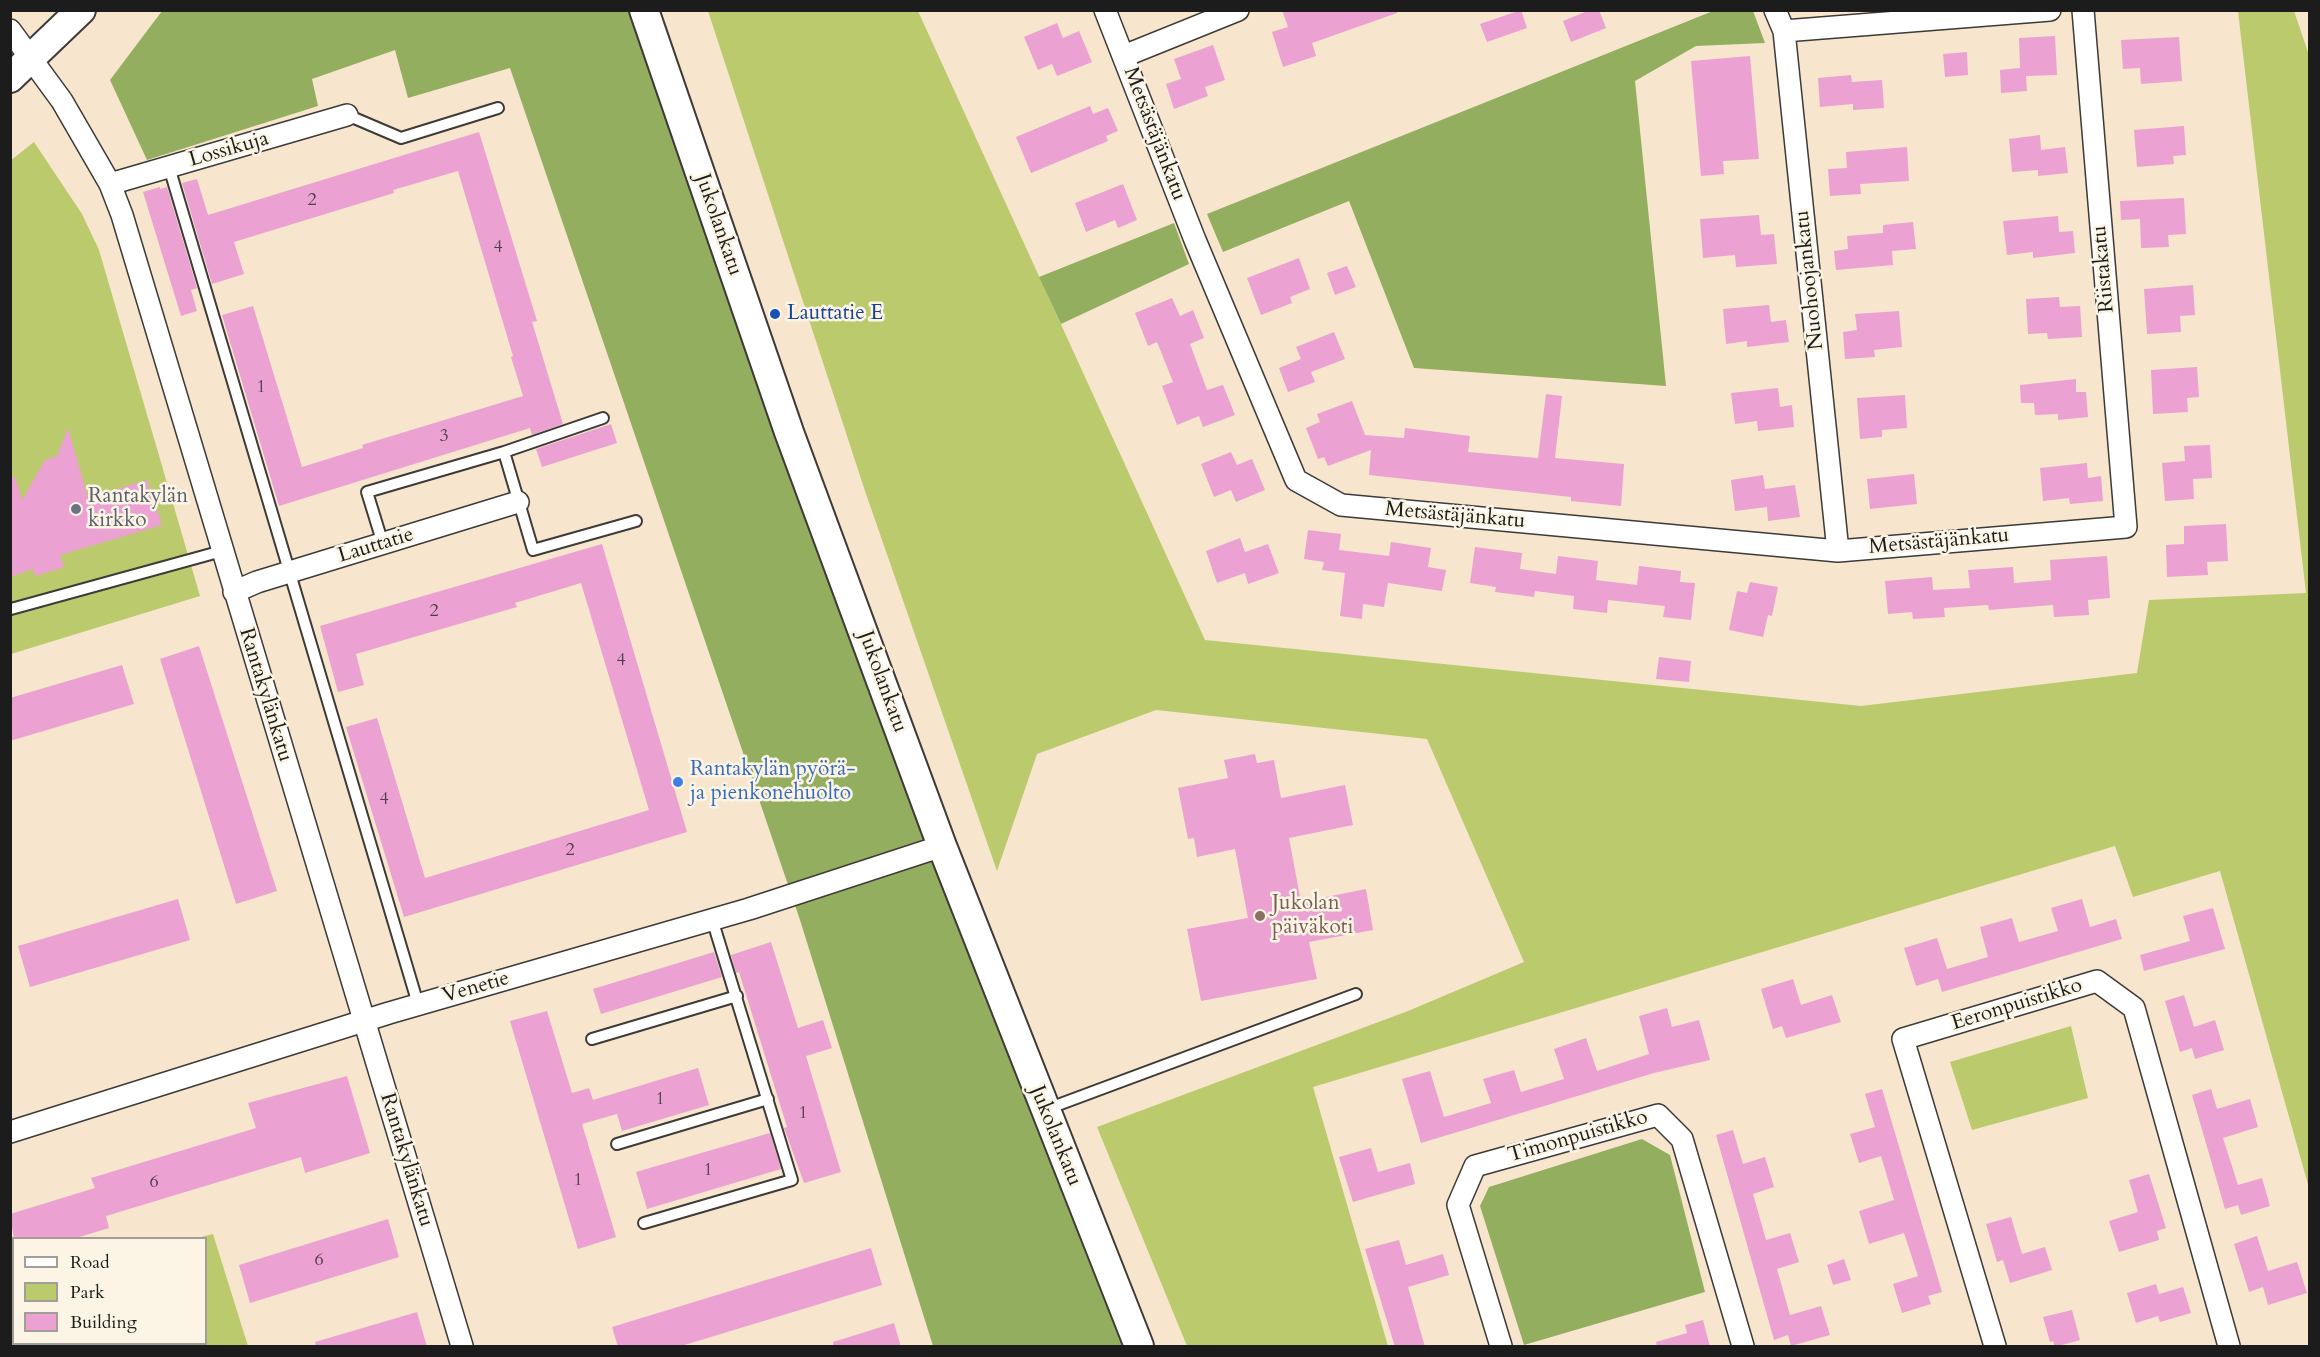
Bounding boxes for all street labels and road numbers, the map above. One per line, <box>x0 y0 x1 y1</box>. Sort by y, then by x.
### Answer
street label: Metsästäjänkatu <box>1117 64 1191 204</box>
street label: Lossikuja <box>186 127 272 173</box>
street label: Jukolankatu <box>689 171 747 279</box>
street label: Nuohoojankatu <box>1790 209 1830 351</box>
street label: Riistakatu <box>2088 224 2120 314</box>
street label: Metsästäjänkatu <box>1384 497 1526 535</box>
street label: Lauttatie <box>335 523 417 569</box>
street label: Metsästäjänkatu <box>1868 523 2010 561</box>
street label: Rantakylänkatu <box>233 625 297 765</box>
street label: Jukolankatu <box>852 628 912 736</box>
street label: Venetie <box>440 966 512 1010</box>
street label: Eeronpuistikko <box>1949 973 2085 1037</box>
street label: Jukolankatu <box>1023 1082 1087 1190</box>
street label: Rantakylänkatu <box>374 1090 438 1230</box>
street label: Timonpuistikko <box>1505 1105 1651 1169</box>

